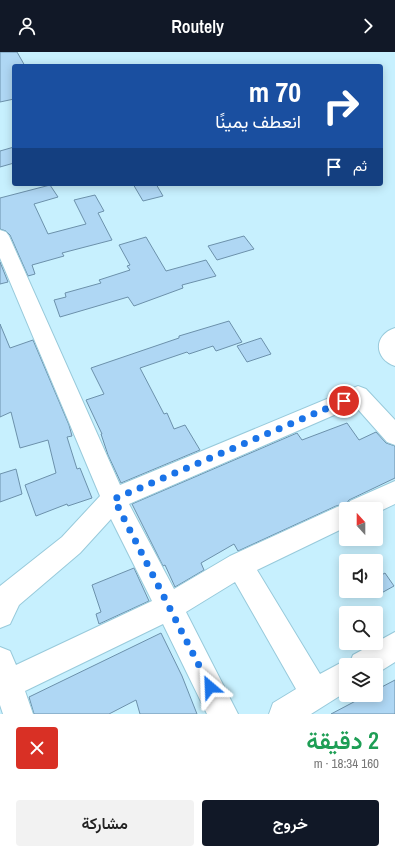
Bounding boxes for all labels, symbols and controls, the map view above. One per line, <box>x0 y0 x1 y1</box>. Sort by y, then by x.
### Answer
text: Routely <box>171 14 224 39</box>
icon: person <box>16 15 38 37</box>
icon: forward <box>357 15 379 37</box>
text: 70 m <box>249 73 301 111</box>
icon: right <box>315 80 367 132</box>
text: انعطف يمينًا <box>215 109 301 134</box>
text: ثم <box>353 155 367 176</box>
icon: arrive <box>323 156 345 178</box>
pin <box>327 384 361 418</box>
icon: arrive <box>333 390 355 412</box>
north arrow <box>339 502 383 546</box>
map controls <box>339 502 383 702</box>
button: sound <box>339 554 383 598</box>
button: search <box>339 606 383 650</box>
button: layers <box>339 658 383 702</box>
position arrow <box>189 666 231 708</box>
text: 2 دقيقة <box>306 724 379 756</box>
button: close <box>16 727 58 769</box>
text: 160 m · 18:34 <box>314 755 379 772</box>
button: مشاركة <box>16 800 194 846</box>
button: خروج <box>202 800 379 846</box>

